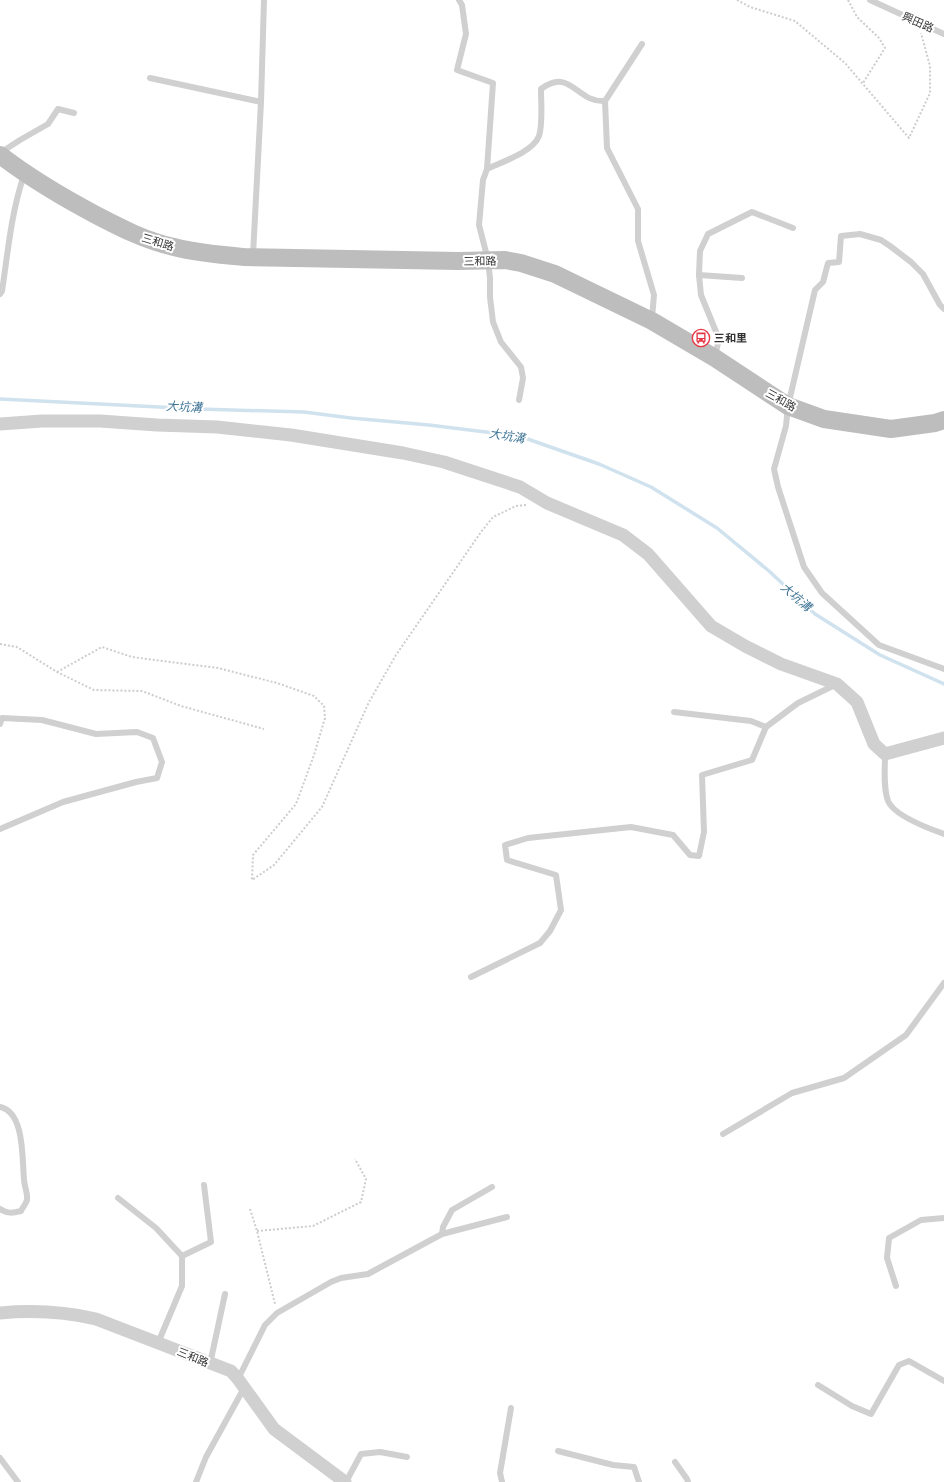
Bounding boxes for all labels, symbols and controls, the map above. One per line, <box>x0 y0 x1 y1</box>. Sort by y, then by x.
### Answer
street label: 興田路 <box>900 9 936 36</box>
street label: 三和路 <box>140 230 176 254</box>
street label: 三和路 <box>463 254 497 269</box>
bus stop icon: 三和里 <box>691 328 711 348</box>
place label: 三和里 <box>714 331 747 346</box>
street label: 三和路 <box>763 386 799 415</box>
water label: 大坑溝 <box>166 398 204 417</box>
water label: 大坑溝 <box>488 425 528 448</box>
water label: 大坑溝 <box>777 579 816 617</box>
street label: 三和路 <box>175 1344 211 1371</box>

